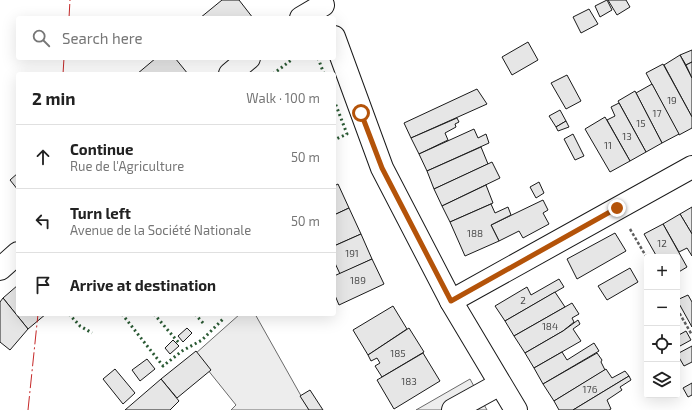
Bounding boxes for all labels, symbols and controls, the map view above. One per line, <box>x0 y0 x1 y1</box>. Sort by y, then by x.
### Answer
search box <box>16 16 336 60</box>
icon: search <box>30 27 52 49</box>
text: Search here <box>62 29 143 47</box>
text: 2 min <box>32 88 75 108</box>
text: Walk · 100 m <box>246 90 320 106</box>
house number: 19 <box>667 94 677 106</box>
route start <box>352 104 370 122</box>
house number: 17 <box>652 107 662 119</box>
house number: 15 <box>636 117 646 129</box>
house number: 13 <box>622 130 632 142</box>
house number: 11 <box>604 139 612 151</box>
text: Continue <box>70 140 133 158</box>
icon: ahead <box>32 146 54 168</box>
text: 50 m <box>291 149 320 165</box>
text: Rue de l'Agriculture <box>70 158 184 174</box>
route end <box>608 199 626 217</box>
text: Turn left <box>70 204 131 222</box>
icon: left <box>32 210 54 232</box>
text: 50 m <box>291 213 320 229</box>
text: Avenue de la Société Nationale <box>70 222 251 238</box>
house number: 188 <box>467 227 483 239</box>
house number: 12 <box>657 237 667 249</box>
house number: 191 <box>345 247 359 259</box>
map controls <box>644 254 680 398</box>
button: + <box>644 254 680 290</box>
icon: arrive <box>32 274 54 296</box>
house number: 189 <box>350 274 366 286</box>
text: Arrive at destination <box>70 276 216 294</box>
button: − <box>644 290 680 326</box>
house number: 2 <box>520 294 526 306</box>
house number: 184 <box>542 320 558 332</box>
button: locate <box>644 326 680 362</box>
house number: 185 <box>390 347 406 359</box>
button: layers <box>644 362 680 398</box>
house number: 183 <box>401 375 417 387</box>
house number: 176 <box>583 383 598 395</box>

